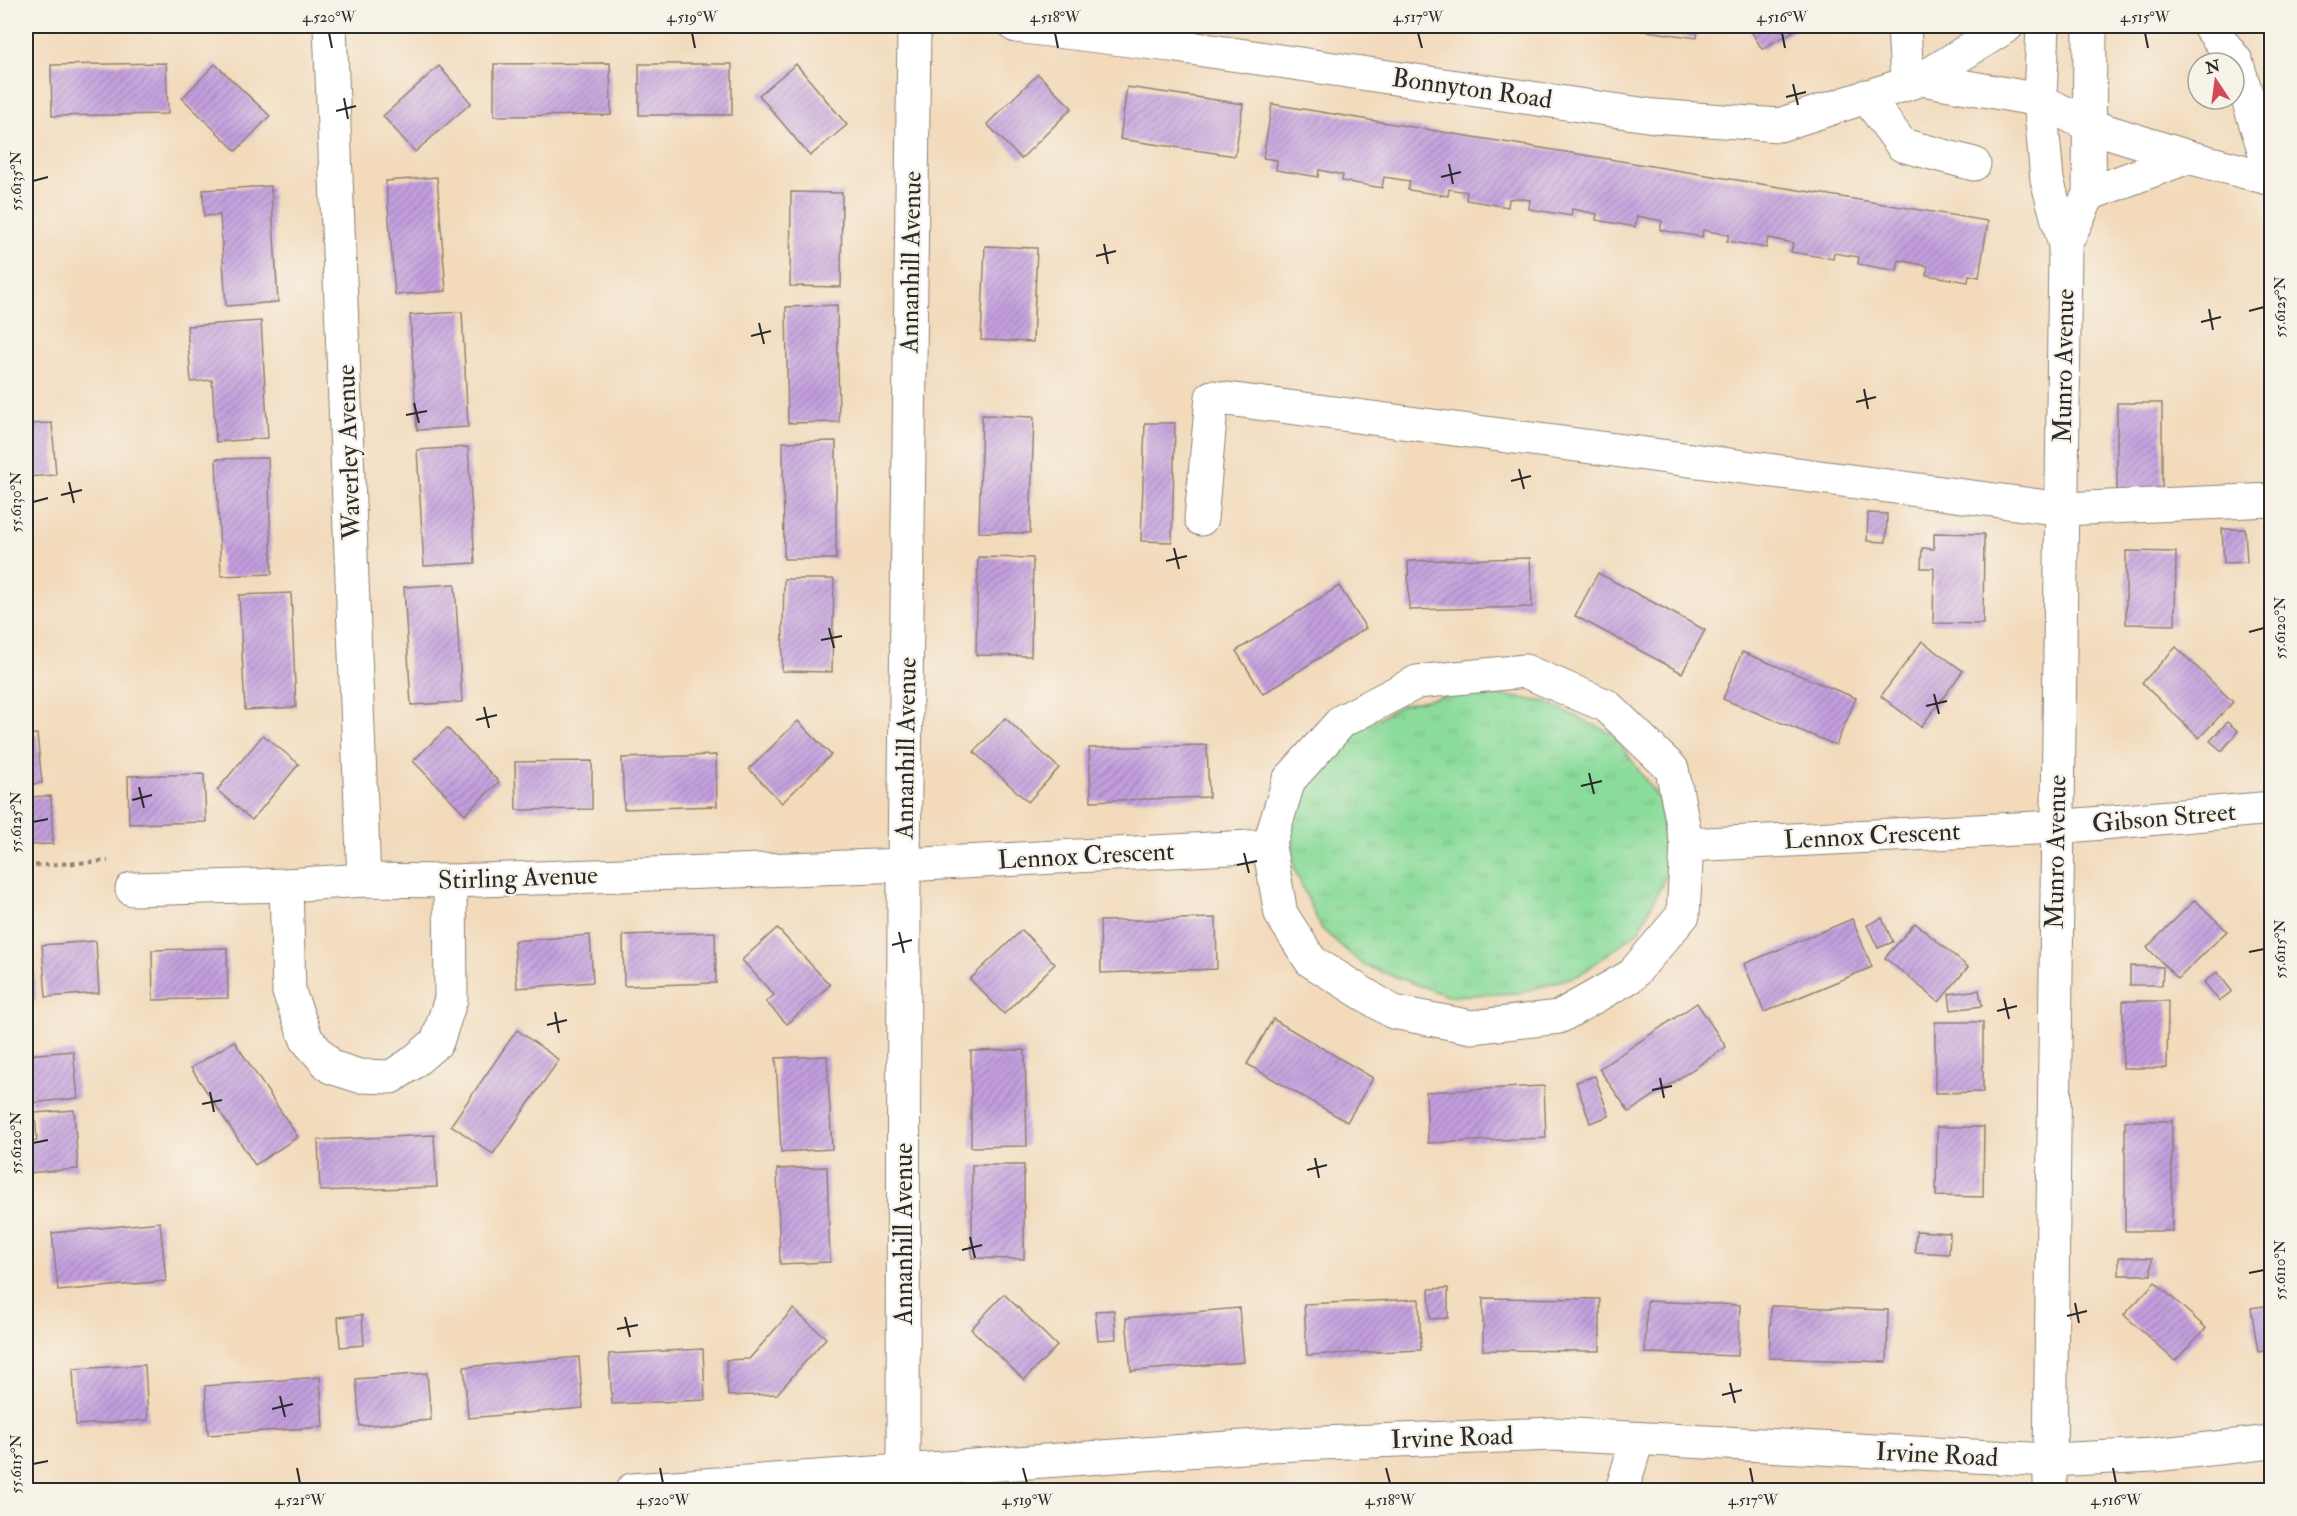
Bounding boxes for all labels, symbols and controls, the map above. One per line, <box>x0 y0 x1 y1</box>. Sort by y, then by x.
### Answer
text: 4.520°W <box>302 8 356 27</box>
text: 4.519°W <box>666 8 718 27</box>
text: 4.518°W <box>1030 8 1081 27</box>
text: 4.517°W <box>1393 8 1444 27</box>
text: 4.516°W <box>1756 8 1808 27</box>
text: 4.515°W <box>2120 8 2171 27</box>
north arrow <box>2186 51 2246 111</box>
text: N <box>2203 56 2223 79</box>
street label: Bonnyton Road <box>1390 62 1554 116</box>
text: 55.6135°N <box>7 151 26 211</box>
street label: Annanhill Avenue <box>893 171 929 354</box>
text: 55.6125°N <box>2271 276 2290 338</box>
street label: Munro Avenue <box>2047 288 2081 444</box>
street label: Waverley Avenue <box>330 364 368 541</box>
text: 55.6130°N <box>7 471 26 532</box>
text: 55.6120°N <box>2271 596 2290 659</box>
street label: Annanhill Avenue <box>888 657 924 840</box>
street label: Munro Avenue <box>2039 774 2073 930</box>
text: 55.6125°N <box>7 791 26 853</box>
street label: Gibson Street <box>2091 796 2237 840</box>
street label: Lennox Crescent <box>1783 815 1961 857</box>
street label: Lennox Crescent <box>997 835 1175 877</box>
street label: Stirling Avenue <box>438 859 599 897</box>
text: 55.6115°N <box>2271 919 2290 979</box>
text: 55.6120°N <box>7 1111 26 1174</box>
street label: Annanhill Avenue <box>888 1143 920 1326</box>
text: 55.6110°N <box>2271 1239 2290 1300</box>
street label: Irvine Road <box>1390 1420 1514 1456</box>
text: 55.6115°N <box>7 1434 26 1494</box>
street label: Irvine Road <box>1875 1436 1999 1474</box>
text: 4.521°W <box>274 1491 326 1510</box>
text: 4.520°W <box>636 1491 690 1510</box>
text: 4.519°W <box>1001 1491 1053 1510</box>
text: 4.518°W <box>1365 1491 1416 1510</box>
text: 4.517°W <box>1728 1491 1779 1510</box>
text: 4.516°W <box>2090 1491 2142 1510</box>

